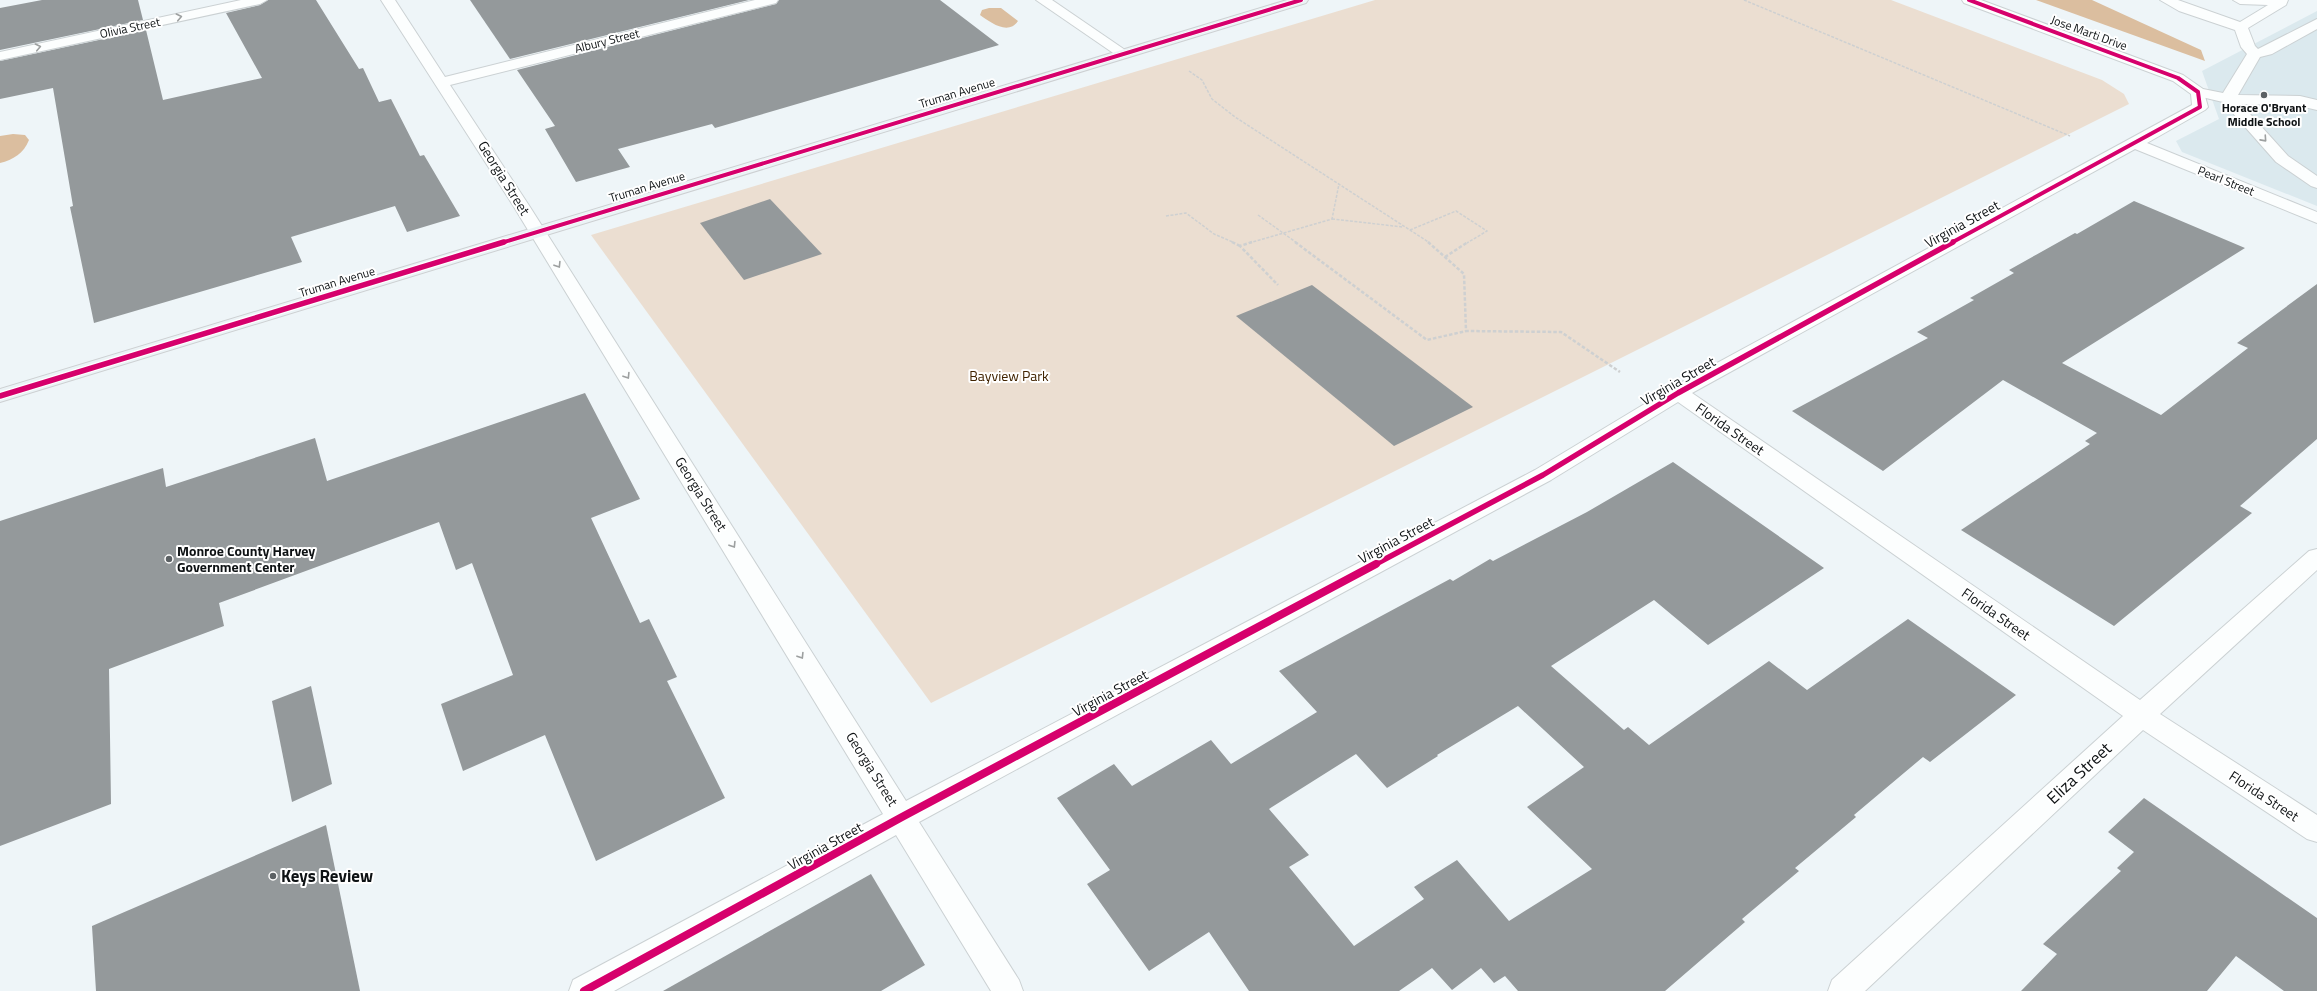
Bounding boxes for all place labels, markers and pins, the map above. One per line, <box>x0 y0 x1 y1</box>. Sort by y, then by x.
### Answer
marker: Horace O'Bryant Middle School <box>2259 90 2269 100</box>
place label: Horace O'Bryant Middle School <box>2222 98 2307 131</box>
place label: Monroe County Harvey Government Center <box>177 540 315 577</box>
marker: Monroe County Harvey Government Center <box>164 554 174 564</box>
place label: Keys Review <box>281 863 373 889</box>
marker: Keys Review <box>268 871 278 881</box>

